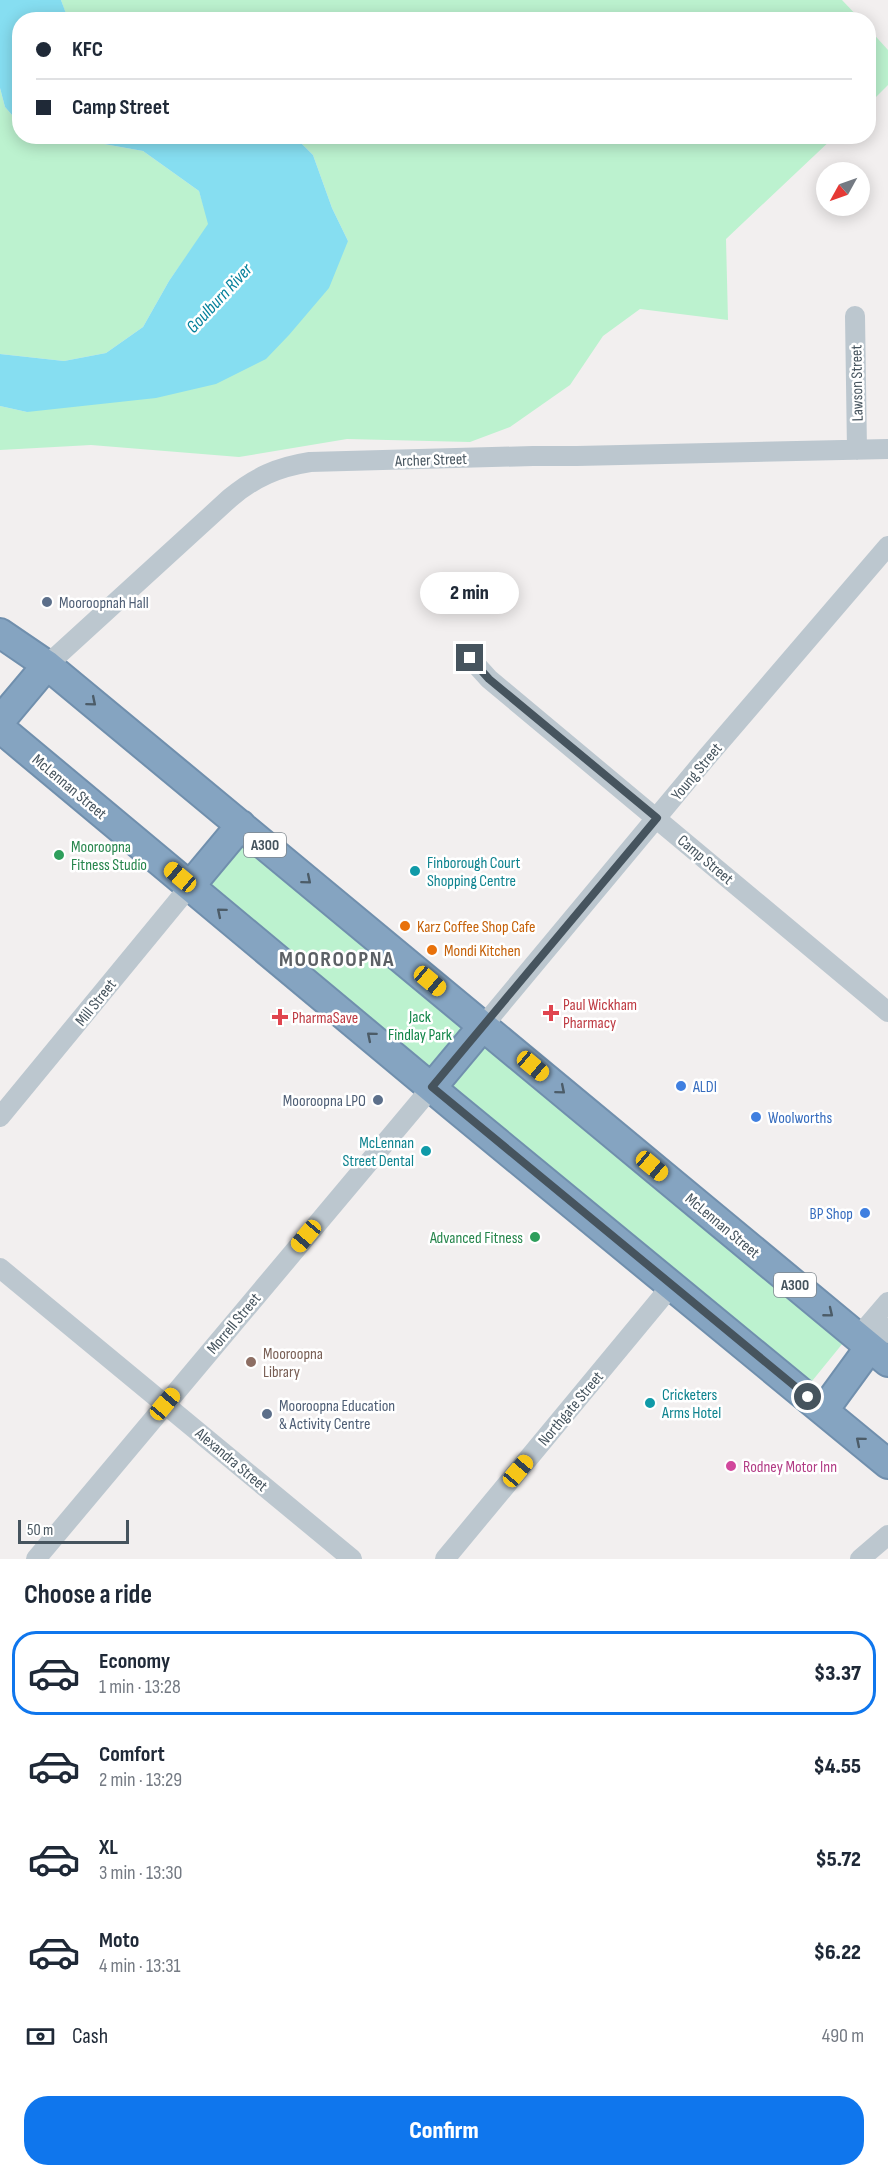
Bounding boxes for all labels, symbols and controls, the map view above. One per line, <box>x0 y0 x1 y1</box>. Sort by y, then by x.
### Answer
text: KFC <box>72 36 103 63</box>
text: Camp Street <box>72 94 169 121</box>
north arrow <box>816 162 870 216</box>
map controls <box>816 162 870 216</box>
water label: Goulburn River <box>182 259 257 337</box>
street label: Lawson Street <box>847 344 868 421</box>
street label: Archer Street <box>394 450 468 471</box>
callout: 2 min <box>420 571 520 613</box>
text: 2 min <box>450 581 489 605</box>
place label: Mooroopnah Hall <box>59 594 149 613</box>
marker: Mooroopnah Hall <box>40 595 54 609</box>
route end <box>456 644 483 671</box>
one-way arrow <box>85 695 96 706</box>
street label: Young Street <box>668 739 727 804</box>
street label: McLennan Street <box>28 751 110 824</box>
street label: Camp Street <box>673 831 737 889</box>
road number: A300 <box>244 833 286 857</box>
place label: Mooroopna Fitness Studio <box>71 838 147 875</box>
marker: Mooroopna Fitness Studio <box>52 848 66 862</box>
place label: Finborough Court Shopping Centre <box>427 854 521 891</box>
car <box>160 859 200 895</box>
marker: Finborough Court Shopping Centre <box>408 864 422 878</box>
one-way arrow <box>300 873 311 884</box>
one-way arrow <box>217 908 228 919</box>
place label: Karz Coffee Shop Cafe <box>417 918 536 937</box>
marker: Karz Coffee Shop Cafe <box>398 919 412 933</box>
place label: Mondi Kitchen <box>444 942 521 961</box>
marker: Mondi Kitchen <box>425 943 439 957</box>
district label: MOOROOPNA <box>279 946 395 973</box>
car <box>410 963 450 999</box>
street label: Mill Street <box>72 976 121 1030</box>
place label: Paul Wickham Pharmacy <box>563 996 637 1033</box>
marker: Paul Wickham Pharmacy <box>544 1006 558 1020</box>
park label: Jack Findlay Park <box>388 1008 452 1045</box>
place label: PharmaSave <box>292 1009 358 1028</box>
marker: PharmaSave <box>273 1010 287 1024</box>
one-way arrow <box>366 1033 377 1044</box>
car <box>513 1048 553 1084</box>
place label: ALDI <box>692 1078 717 1097</box>
marker: ALDI <box>674 1079 688 1093</box>
one-way arrow <box>554 1082 565 1093</box>
place label: Mooroopna LPO <box>283 1092 366 1111</box>
marker: Mooroopna LPO <box>371 1093 385 1107</box>
place label: Woolworths <box>768 1109 832 1128</box>
marker: Woolworths <box>749 1110 763 1124</box>
place label: McLennan Street Dental <box>342 1134 414 1171</box>
marker: McLennan Street Dental <box>419 1144 433 1158</box>
car <box>632 1148 672 1184</box>
street label: McLennan Street <box>681 1190 763 1263</box>
place label: BP Shop <box>810 1205 853 1224</box>
marker: BP Shop <box>858 1206 872 1220</box>
car <box>288 1216 324 1256</box>
place label: Advanced Fitness <box>429 1229 523 1248</box>
marker: Advanced Fitness <box>528 1230 542 1244</box>
road number: A300 <box>774 1273 816 1297</box>
street label: Morrell Street <box>203 1290 265 1358</box>
one-way arrow <box>822 1305 833 1316</box>
place label: Mooroopna Library <box>263 1345 323 1382</box>
marker: Mooroopna Library <box>244 1355 258 1369</box>
street label: Northgate Street <box>535 1368 608 1450</box>
route start <box>794 1383 821 1410</box>
car <box>147 1384 183 1424</box>
place label: Cricketers Arms Hotel <box>661 1386 721 1423</box>
marker: Cricketers Arms Hotel <box>643 1396 657 1410</box>
place label: Mooroopna Education & Activity Centre <box>279 1397 395 1434</box>
marker: Mooroopna Education & Activity Centre <box>260 1407 274 1421</box>
street label: Alexandra Street <box>190 1424 271 1496</box>
one-way arrow <box>856 1437 867 1448</box>
car <box>500 1451 536 1491</box>
place label: Rodney Motor Inn <box>743 1458 837 1477</box>
marker: Rodney Motor Inn <box>724 1459 738 1473</box>
scale bar <box>18 1517 129 1544</box>
text: 50 m <box>27 1521 53 1540</box>
text: Choose a ride <box>24 1579 152 1611</box>
icon: car <box>27 1646 81 1700</box>
text: Economy <box>99 1648 170 1675</box>
text: $3.37 <box>814 1660 861 1687</box>
text: 1 min · 13:28 <box>99 1675 181 1699</box>
icon: car <box>27 1739 81 1793</box>
text: Comfort <box>99 1741 165 1768</box>
text: $4.55 <box>813 1753 861 1780</box>
text: 2 min · 13:29 <box>99 1768 182 1792</box>
icon: car <box>27 1832 81 1886</box>
text: XL <box>99 1834 118 1861</box>
text: $5.72 <box>815 1846 861 1873</box>
text: 3 min · 13:30 <box>99 1861 182 1885</box>
icon: car <box>27 1925 81 1979</box>
text: Moto <box>99 1927 139 1954</box>
text: $6.22 <box>814 1939 861 1966</box>
text: 4 min · 13:31 <box>99 1954 181 1978</box>
icon: cash <box>24 2020 57 2053</box>
text: Cash <box>72 2023 108 2050</box>
text: 490 m <box>822 2024 864 2048</box>
button: Confirm <box>24 2096 864 2165</box>

